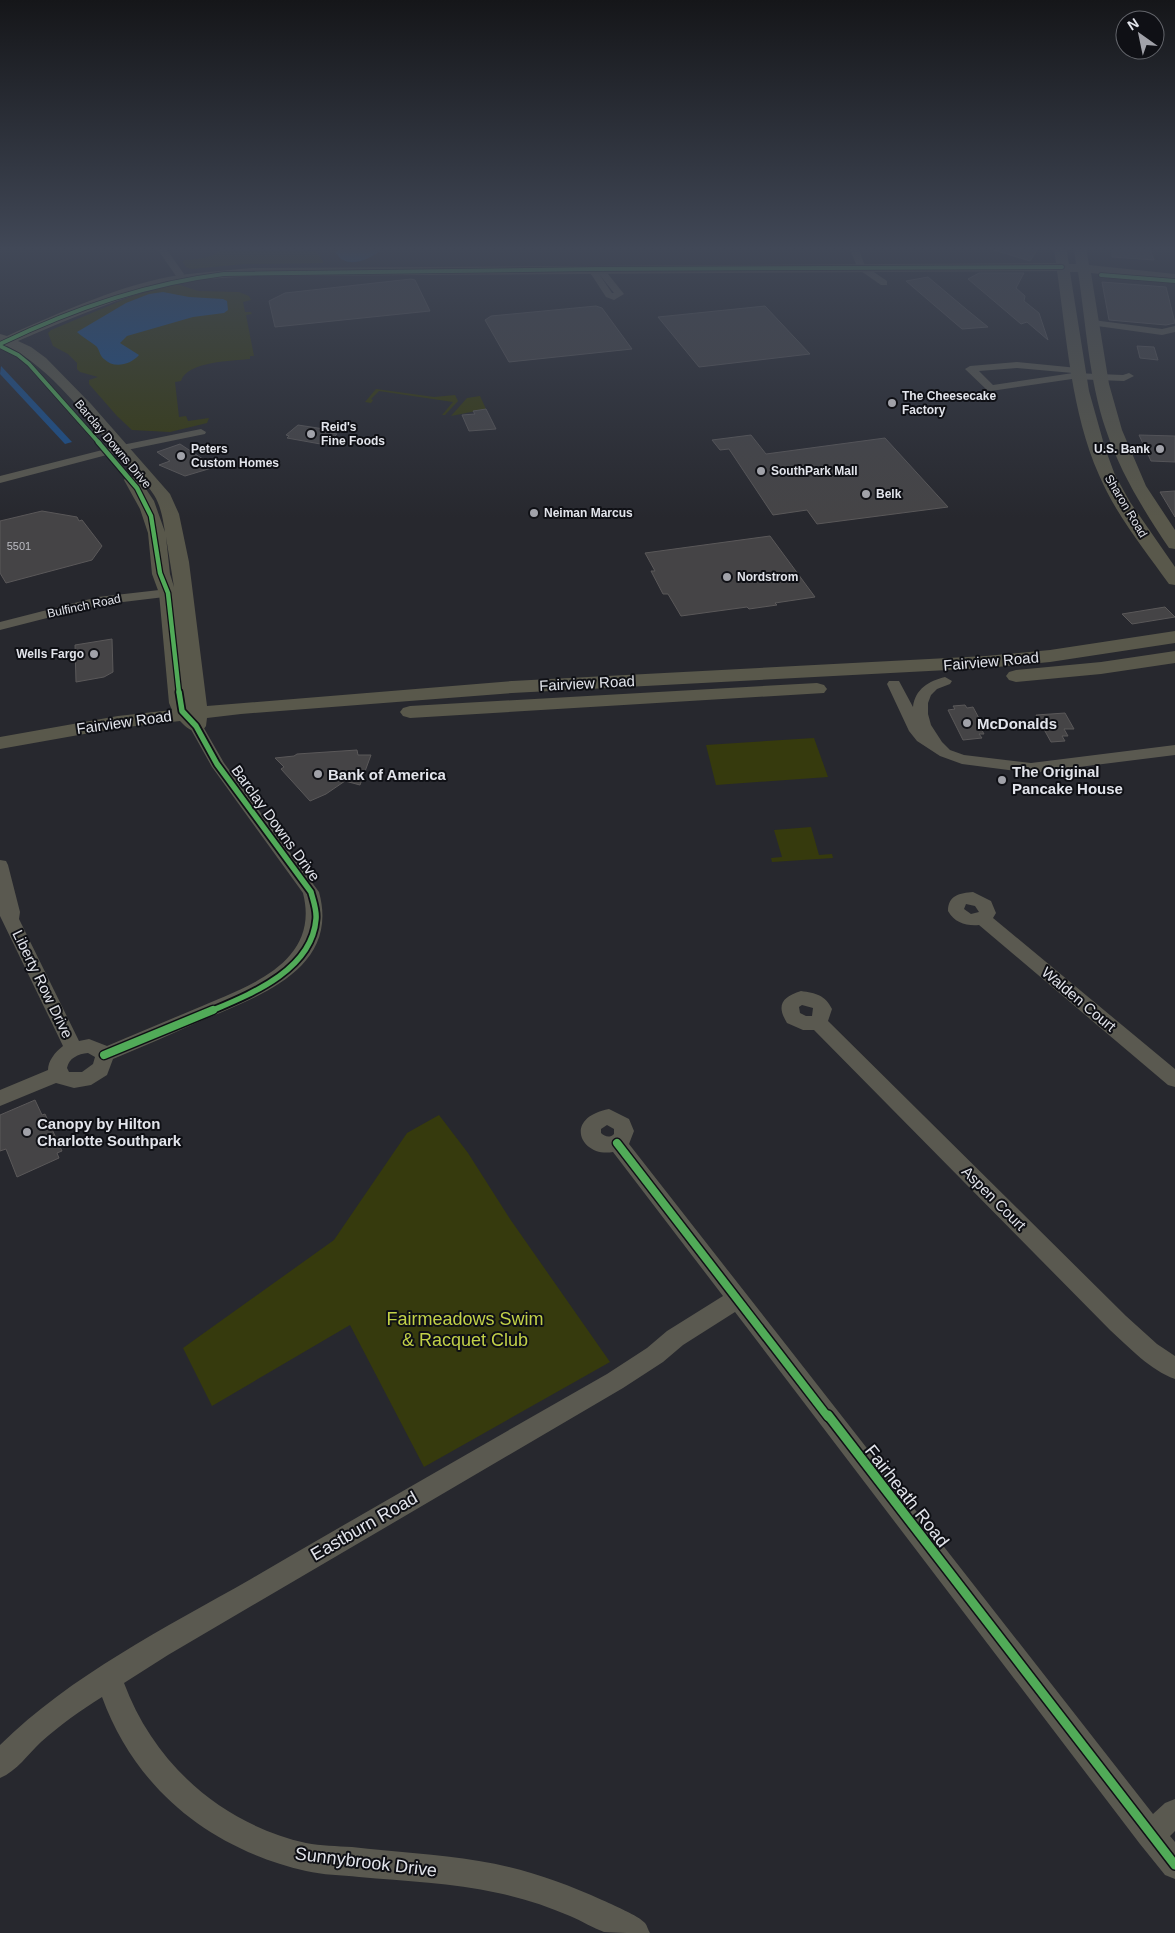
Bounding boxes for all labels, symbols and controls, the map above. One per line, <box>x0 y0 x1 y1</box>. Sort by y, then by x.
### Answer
north arrow <box>1115 10 1165 60</box>
text: N <box>1124 15 1142 34</box>
place label: The Cheesecake Factory <box>902 389 996 417</box>
street label: Barclay Downs Drive <box>72 397 154 491</box>
marker: The Cheesecake Factory <box>886 397 898 409</box>
place label: Reid's Fine Foods <box>321 420 385 448</box>
marker: Reid's Fine Foods <box>305 428 317 440</box>
place label: Peters Custom Homes <box>191 442 279 470</box>
place label: U.S. Bank <box>1094 442 1150 456</box>
marker: U.S. Bank <box>1154 443 1166 455</box>
marker: Peters Custom Homes <box>175 450 187 462</box>
place label: SouthPark Mall <box>771 464 858 478</box>
marker: SouthPark Mall <box>755 465 767 477</box>
street label: Sharon Road <box>1102 472 1150 540</box>
place label: Belk <box>876 487 902 501</box>
marker: Belk <box>860 488 872 500</box>
place label: Neiman Marcus <box>544 506 633 520</box>
marker: Neiman Marcus <box>528 507 540 519</box>
house number: 5501 <box>7 540 31 552</box>
place label: Nordstrom <box>737 570 798 584</box>
marker: Nordstrom <box>721 571 733 583</box>
street label: Bulfinch Road <box>46 591 122 621</box>
place label: Wells Fargo <box>16 647 84 661</box>
marker: Wells Fargo <box>88 648 100 660</box>
street label: Fairview Road <box>943 648 1039 674</box>
street label: Fairview Road <box>539 672 635 694</box>
street label: Fairview Road <box>75 707 173 737</box>
place label: McDonalds <box>977 715 1057 732</box>
marker: McDonalds <box>961 717 973 729</box>
street label: Barclay Downs Drive <box>228 762 324 884</box>
place label: The Original Pancake House <box>1012 763 1123 797</box>
place label: Bank of America <box>328 766 446 783</box>
marker: Bank of America <box>312 768 324 780</box>
marker: The Original Pancake House <box>996 774 1008 786</box>
street label: Liberty Row Drive <box>9 927 77 1041</box>
street label: Walden Court <box>1039 963 1120 1035</box>
place label: Canopy by Hilton Charlotte Southpark <box>37 1115 182 1149</box>
marker: Canopy by Hilton Charlotte Southpark <box>21 1126 33 1138</box>
street label: Aspen Court <box>959 1163 1030 1234</box>
park label: Fairmeadows Swim & Racquet Club <box>386 1309 544 1350</box>
street label: Fairheath Road <box>861 1441 953 1551</box>
street label: Eastburn Road <box>307 1487 421 1565</box>
street label: Sunnybrook Drive <box>294 1843 438 1881</box>

